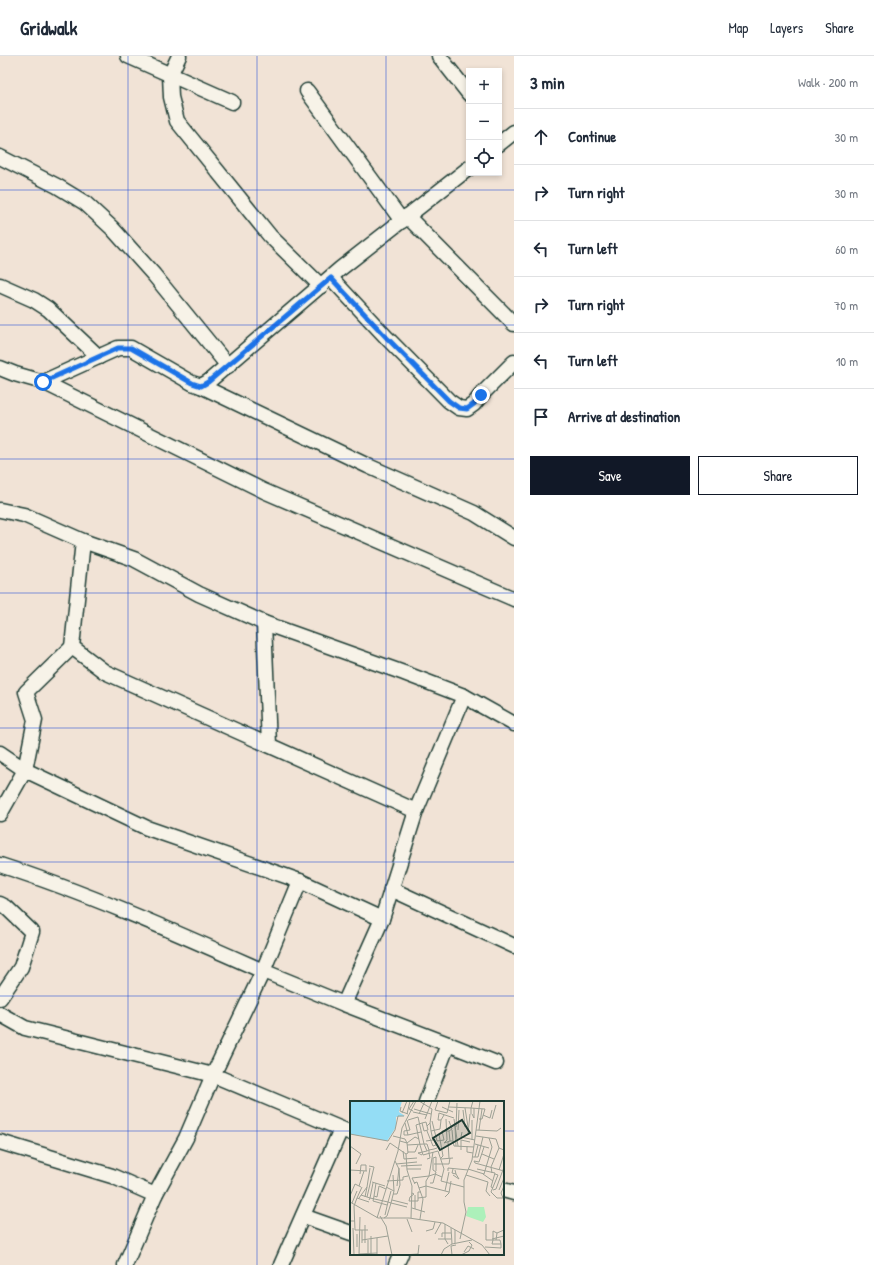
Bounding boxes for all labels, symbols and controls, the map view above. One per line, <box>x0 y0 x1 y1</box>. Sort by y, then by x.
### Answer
text: Gridwalk <box>20 15 77 41</box>
text: Map <box>728 18 748 37</box>
text: Layers <box>770 18 803 37</box>
text: Share <box>825 18 854 37</box>
map controls <box>466 68 502 176</box>
button: + <box>466 68 502 104</box>
text: 3 min <box>530 71 565 94</box>
text: Walk · 200 m <box>798 73 858 91</box>
button: − <box>466 104 502 140</box>
icon: ahead <box>530 126 552 148</box>
text: Continue <box>568 126 616 147</box>
text: 30 m <box>835 128 858 146</box>
button: locate <box>466 140 502 176</box>
icon: right <box>530 182 552 204</box>
text: Turn right <box>568 182 624 203</box>
text: 30 m <box>835 184 858 202</box>
icon: left <box>530 238 552 260</box>
text: Turn left <box>568 238 618 259</box>
text: 60 m <box>835 240 858 258</box>
icon: right <box>530 294 552 316</box>
text: Turn right <box>568 294 624 315</box>
text: 70 m <box>834 296 858 314</box>
icon: left <box>530 350 552 372</box>
text: Turn left <box>568 350 618 371</box>
text: 10 m <box>836 352 858 370</box>
route start <box>34 373 52 391</box>
route end <box>472 386 490 404</box>
icon: arrive <box>530 406 552 428</box>
text: Arrive at destination <box>568 406 680 427</box>
button: Save <box>530 456 690 495</box>
button: Share <box>698 456 858 495</box>
inset map <box>350 1101 504 1255</box>

